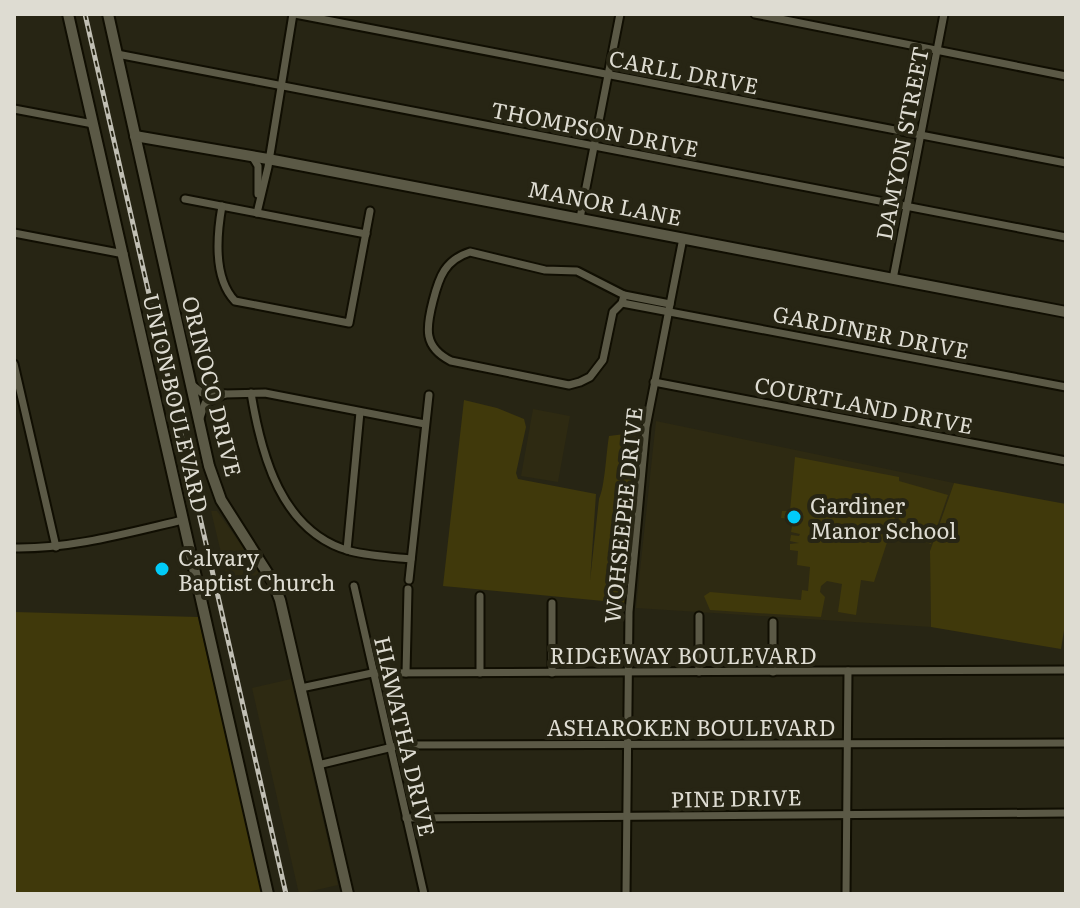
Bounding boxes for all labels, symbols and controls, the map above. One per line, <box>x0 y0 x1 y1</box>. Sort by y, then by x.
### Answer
street label: CARLL DRIVE <box>606 40 762 102</box>
street label: DAMYON STREET <box>866 43 936 243</box>
street label: THOMPSON DRIVE <box>488 92 702 164</box>
street label: MANOR LANE <box>525 171 685 233</box>
street label: UNION BOULEVARD <box>136 290 218 516</box>
street label: ORINOCO DRIVE <box>175 292 251 480</box>
street label: GARDINER DRIVE <box>770 296 972 366</box>
street label: COURTLAND DRIVE <box>752 367 976 441</box>
street label: WOHSEEPEE DRIVE <box>594 405 650 625</box>
place label: Gardiner Manor School <box>810 488 956 546</box>
marker: Gardiner Manor School <box>785 508 803 526</box>
place label: Calvary Baptist Church <box>178 540 335 598</box>
marker: Calvary Baptist Church <box>153 560 171 578</box>
street label: HIAWATHA DRIVE <box>367 633 445 839</box>
street label: RIDGEWAY BOULEVARD <box>549 638 817 671</box>
street label: ASHAROKEN BOULEVARD <box>547 710 835 743</box>
street label: PINE DRIVE <box>670 779 802 815</box>

